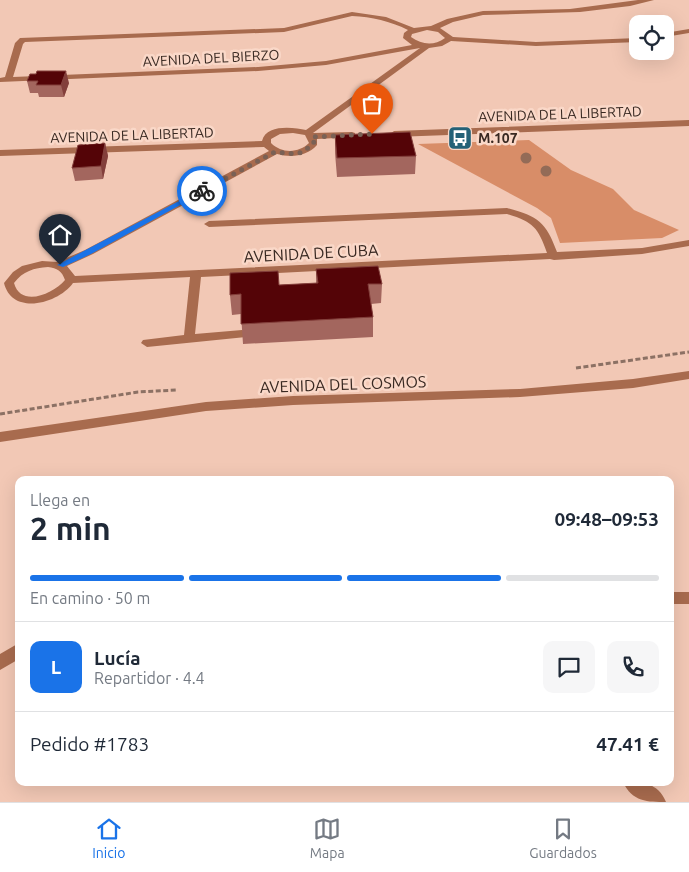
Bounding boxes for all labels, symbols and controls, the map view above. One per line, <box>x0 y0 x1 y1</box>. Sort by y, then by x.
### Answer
map controls <box>629 15 674 60</box>
button: locate <box>629 15 674 60</box>
street label: AVENIDA DEL BIERZO <box>142 46 280 70</box>
pin <box>351 83 393 134</box>
icon: bag <box>358 90 386 118</box>
street label: AVENIDA DE LA LIBERTAD <box>478 103 642 125</box>
street label: AVENIDA DE LA LIBERTAD <box>50 124 214 146</box>
bus stop icon: M.107 <box>447 125 473 151</box>
place label: M.107 <box>478 130 518 146</box>
courier <box>177 166 227 216</box>
icon: bike <box>188 177 216 205</box>
pin <box>39 214 81 265</box>
icon: home <box>46 221 74 249</box>
street label: AVENIDA DE CUBA <box>243 240 379 266</box>
street label: AVENIDA DEL COSMOS <box>259 372 427 396</box>
text: Llega en <box>30 491 90 509</box>
text: 09:48–09:53 <box>554 508 659 530</box>
text: 2 min <box>30 510 111 546</box>
text: En camino · 50 m <box>30 589 150 607</box>
button: chat <box>543 641 595 693</box>
button: phone <box>607 641 659 693</box>
text: Lucía <box>94 647 141 669</box>
text: L <box>51 656 61 678</box>
text: Repartidor · 4.4 <box>94 669 205 687</box>
text: Pedido #1783 <box>30 733 149 755</box>
text: 47.41 € <box>596 733 659 755</box>
tab: Inicio <box>92 815 125 861</box>
tab: Mapa <box>310 815 345 861</box>
tab: Guardados <box>529 815 597 861</box>

